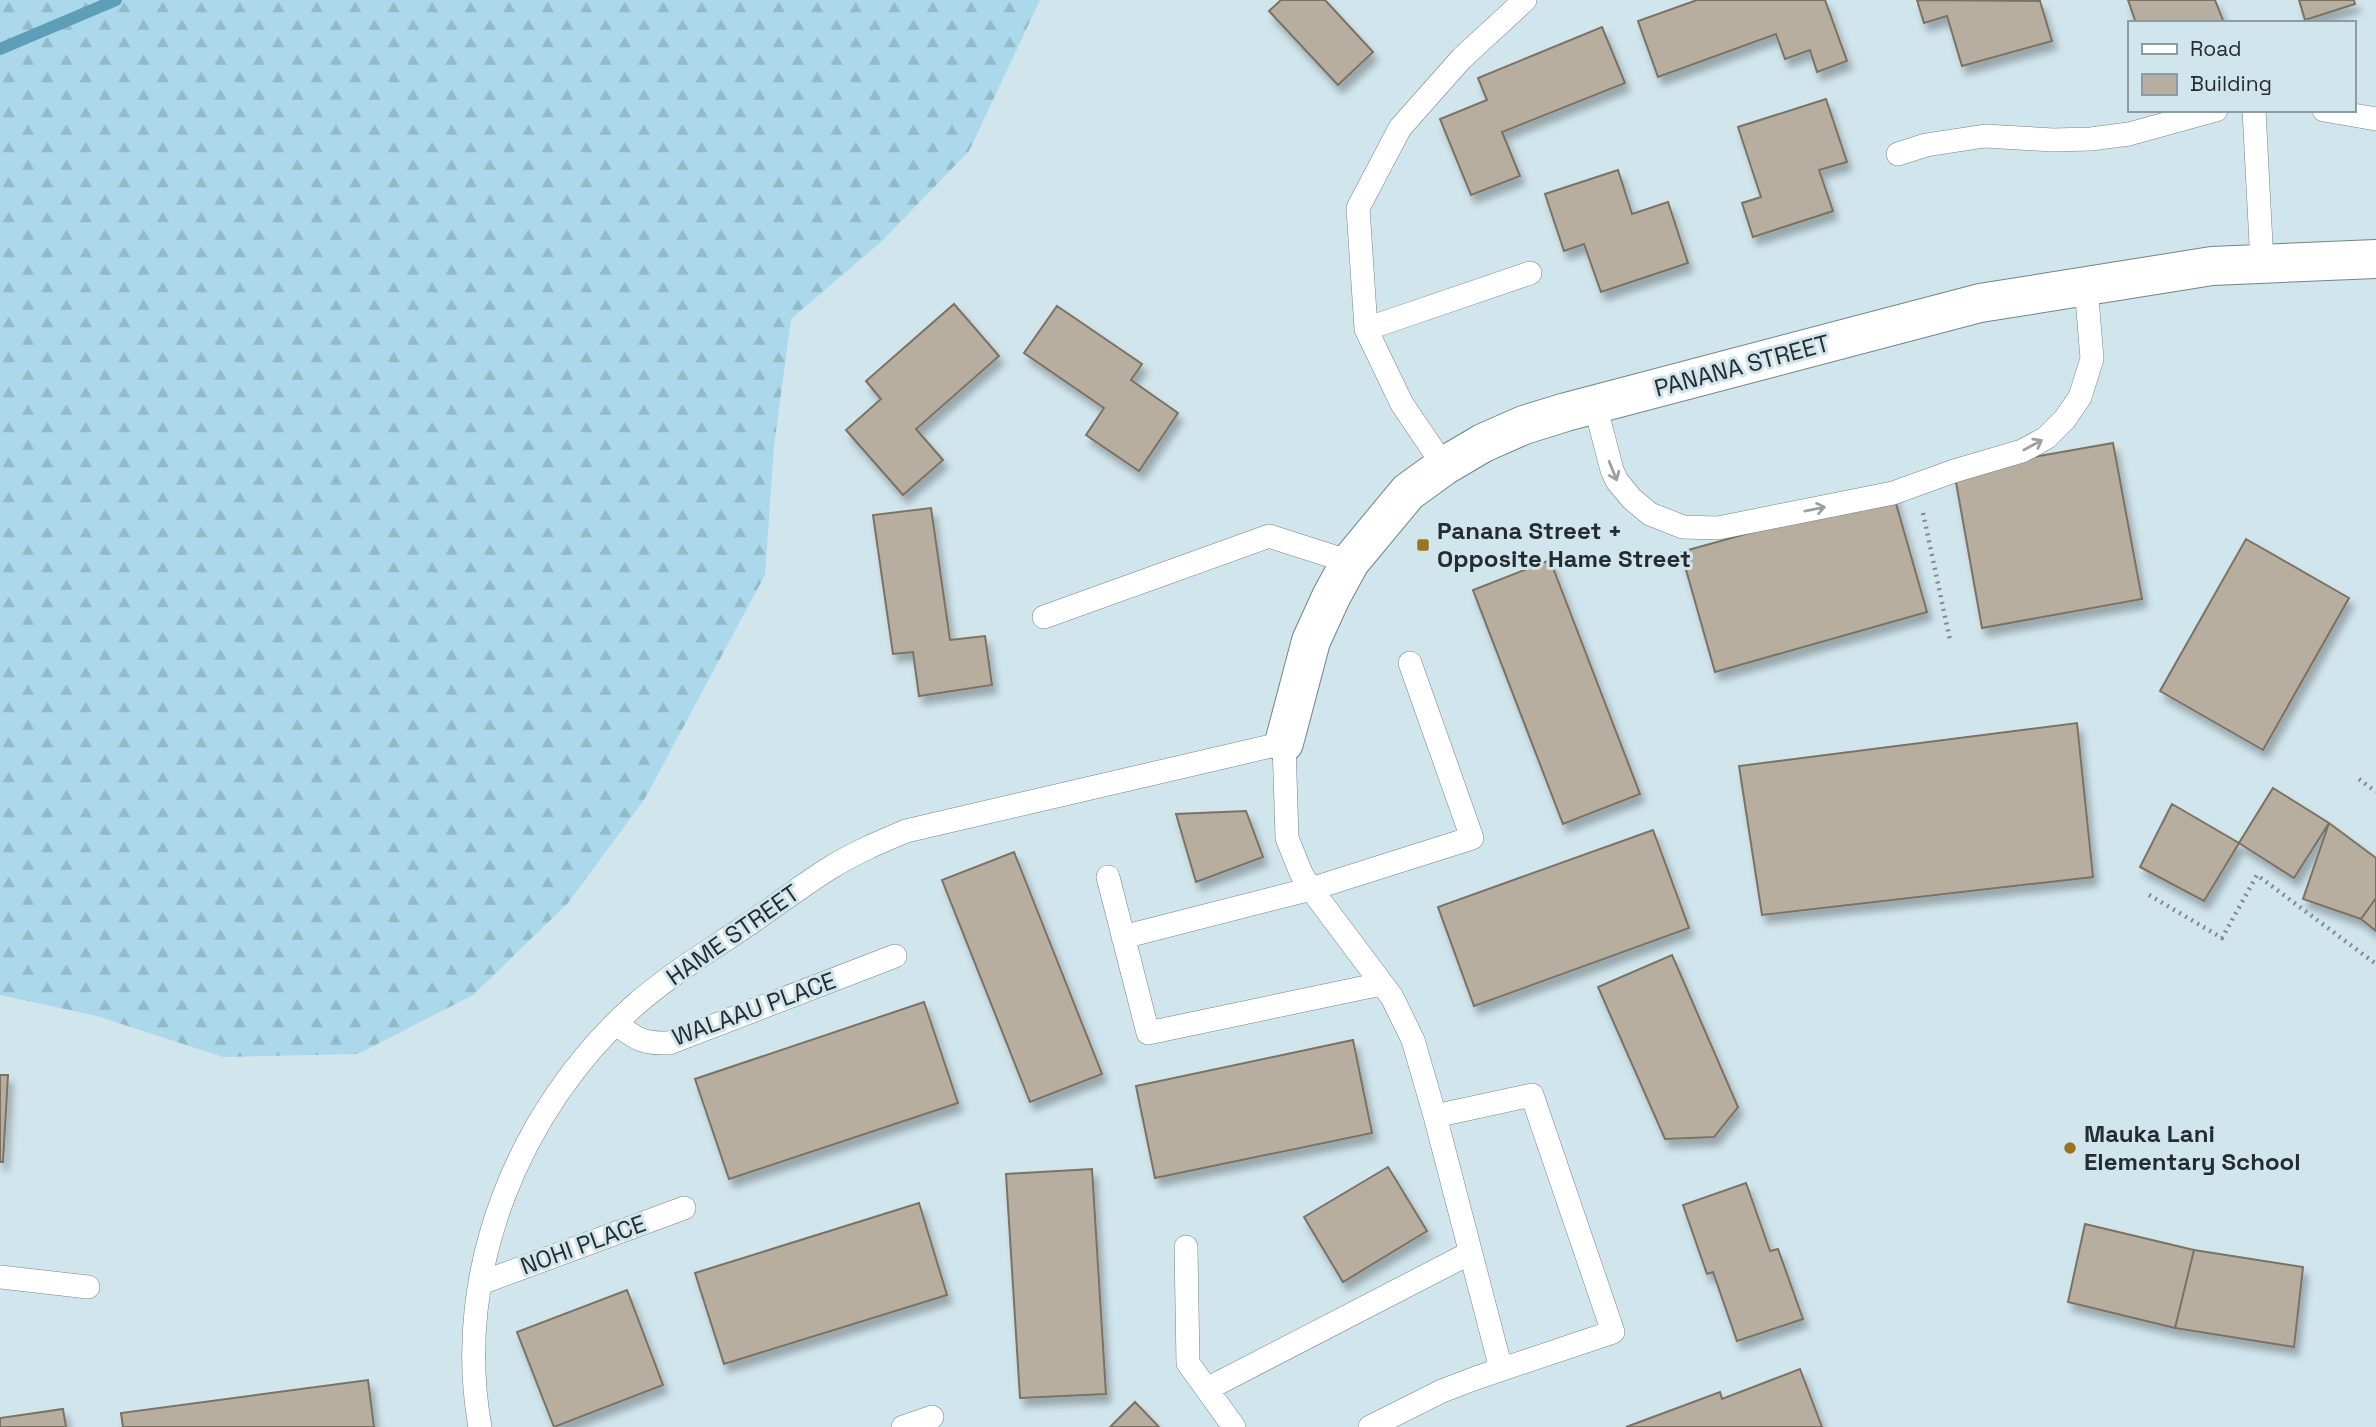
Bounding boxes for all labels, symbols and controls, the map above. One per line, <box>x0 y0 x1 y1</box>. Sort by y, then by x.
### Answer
legend <box>2128 21 2355 112</box>
text: Road <box>2190 35 2242 62</box>
text: Building <box>2190 70 2272 97</box>
street label: PANANA STREET <box>1651 327 1833 404</box>
one-way arrow <box>2022 438 2042 452</box>
one-way arrow <box>1608 459 1621 481</box>
one-way arrow <box>1803 501 1826 515</box>
place label: Panana Street + Opposite Hame Street <box>1437 515 1691 574</box>
marker: Panana Street + Opposite Hame Street <box>1415 537 1431 553</box>
street label: HAME STREET <box>660 877 805 992</box>
street label: WALAAU PLACE <box>668 965 840 1053</box>
place label: Mauka Lani Elementary School <box>2084 1118 2301 1177</box>
marker: Mauka Lani Elementary School <box>2062 1140 2078 1156</box>
street label: NOHI PLACE <box>516 1208 650 1282</box>

